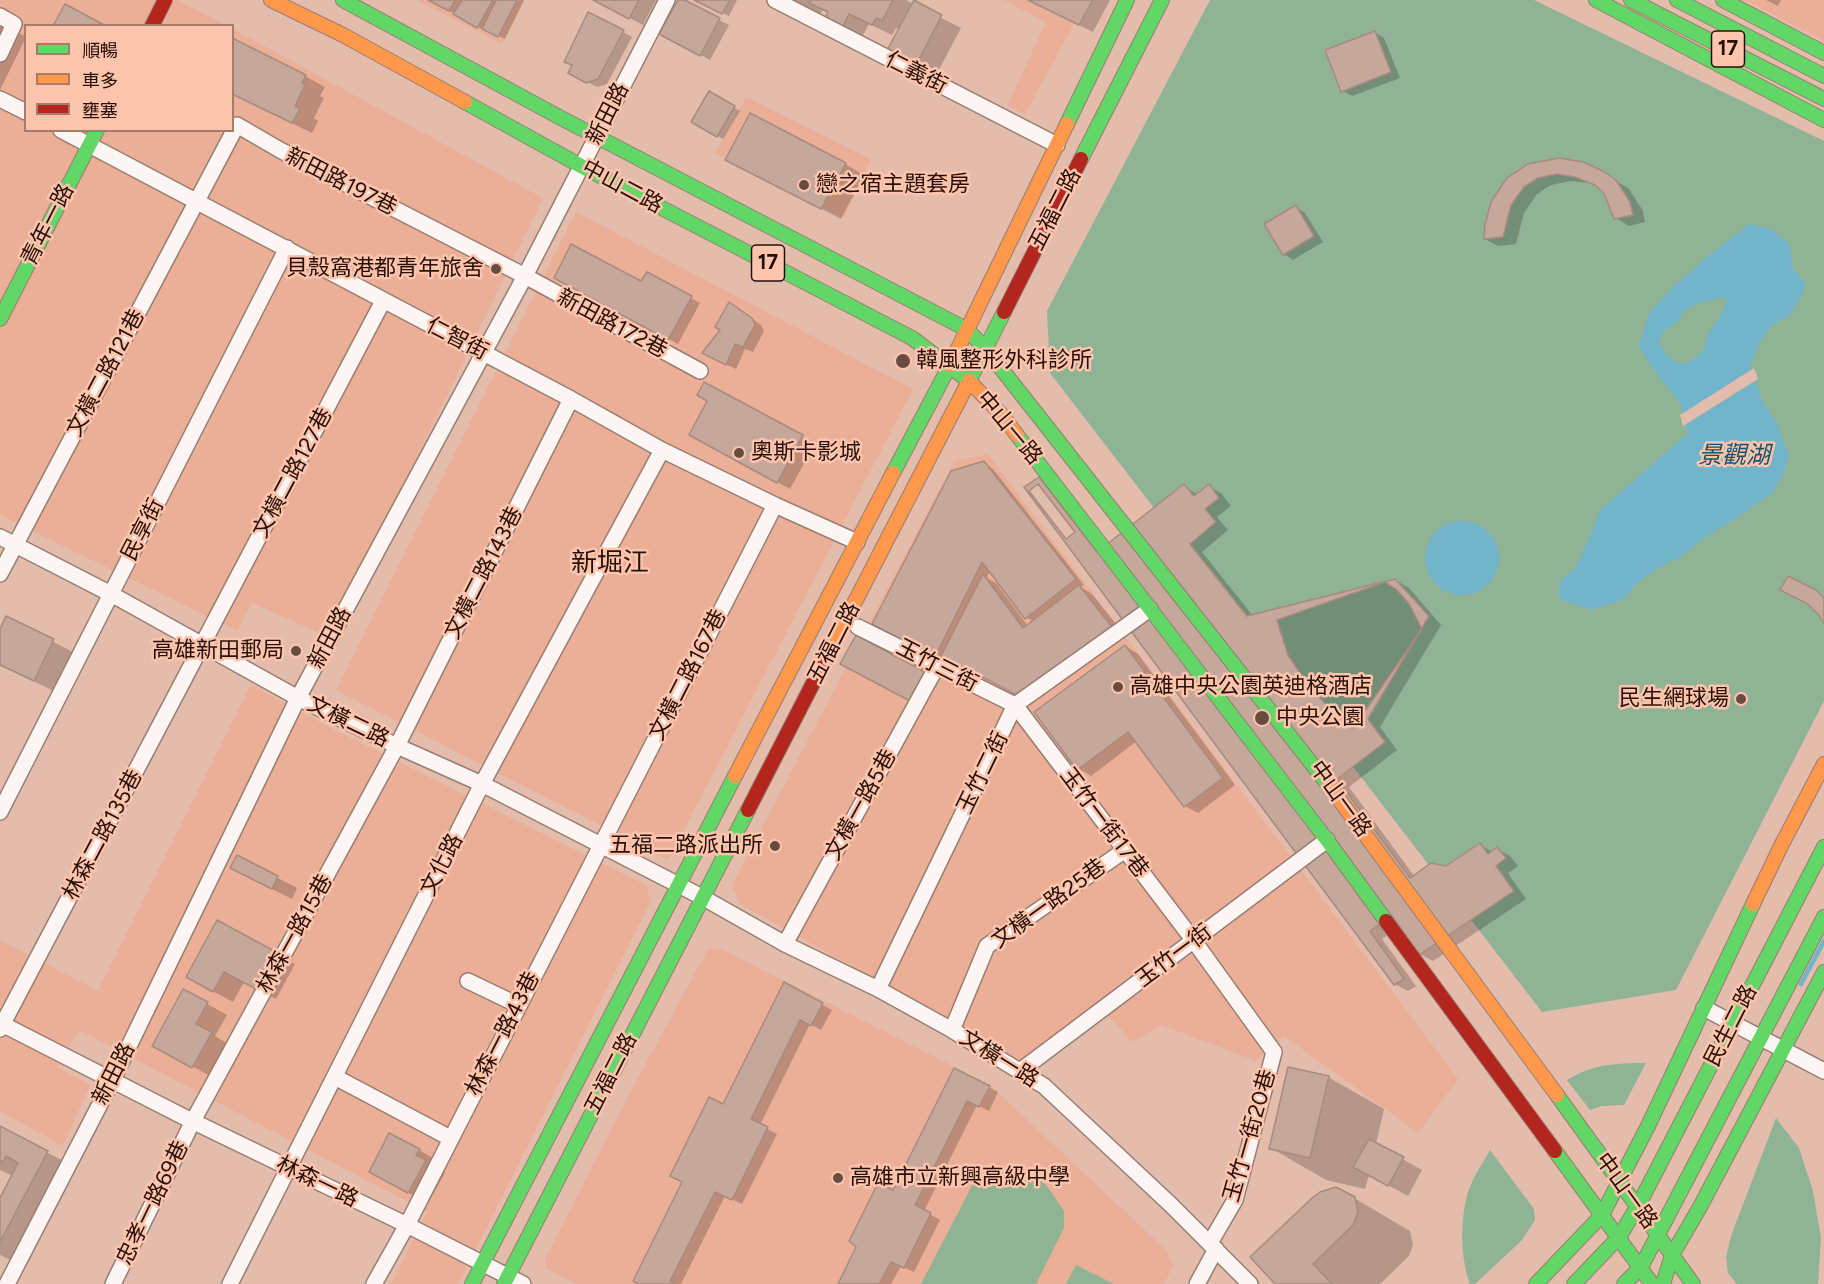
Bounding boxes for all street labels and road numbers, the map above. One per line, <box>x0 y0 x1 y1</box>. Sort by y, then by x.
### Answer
road number: 17 <box>1712 31 1744 67</box>
street label: 仁義街 <box>881 46 951 100</box>
street label: 新田路 <box>581 79 635 149</box>
street label: 新田路197巷 <box>281 143 401 221</box>
street label: 中山二路 <box>577 155 667 219</box>
street label: 五福二路 <box>1023 165 1087 255</box>
street label: 青年一路 <box>16 180 80 270</box>
road number: 17 <box>752 245 784 281</box>
street label: 新田路172巷 <box>552 284 672 364</box>
street label: 文橫二路121巷 <box>61 305 151 441</box>
street label: 仁智街 <box>422 312 492 366</box>
street label: 中山一路 <box>971 386 1047 470</box>
street label: 文橫二路127巷 <box>248 404 338 542</box>
street label: 民享街 <box>116 495 170 565</box>
street label: 文橫二路143巷 <box>439 503 529 643</box>
street label: 五福二路 <box>802 598 866 688</box>
street label: 新田路 <box>303 603 357 673</box>
street label: 文橫二路167巷 <box>644 605 732 745</box>
street label: 玉竹三街 <box>892 634 982 698</box>
street label: 文橫二路 <box>303 691 393 753</box>
street label: 玉竹二街 <box>952 728 1014 818</box>
street label: 文橫一路5巷 <box>820 745 902 865</box>
street label: 中山一路 <box>1303 756 1377 842</box>
street label: 玉竹一街17巷 <box>1054 763 1154 883</box>
street label: 林森二路135巷 <box>58 765 148 905</box>
street label: 文化路 <box>415 830 469 900</box>
street label: 文橫一路25巷 <box>987 854 1111 954</box>
street label: 林森一路15巷 <box>252 870 338 998</box>
street label: 玉竹一街 <box>1131 919 1217 993</box>
street label: 林森一路43巷 <box>460 968 546 1100</box>
street label: 民生二路 <box>1699 981 1763 1071</box>
street label: 文橫一路 <box>955 1024 1043 1094</box>
street label: 五福二路 <box>579 1029 643 1119</box>
street label: 新田路 <box>87 1039 141 1109</box>
street label: 玉竹一街20巷 <box>1219 1067 1281 1205</box>
street label: 忠孝一路69巷 <box>112 1137 194 1269</box>
street label: 中山一路 <box>1589 1148 1663 1234</box>
street label: 林森一路 <box>272 1151 362 1213</box>

